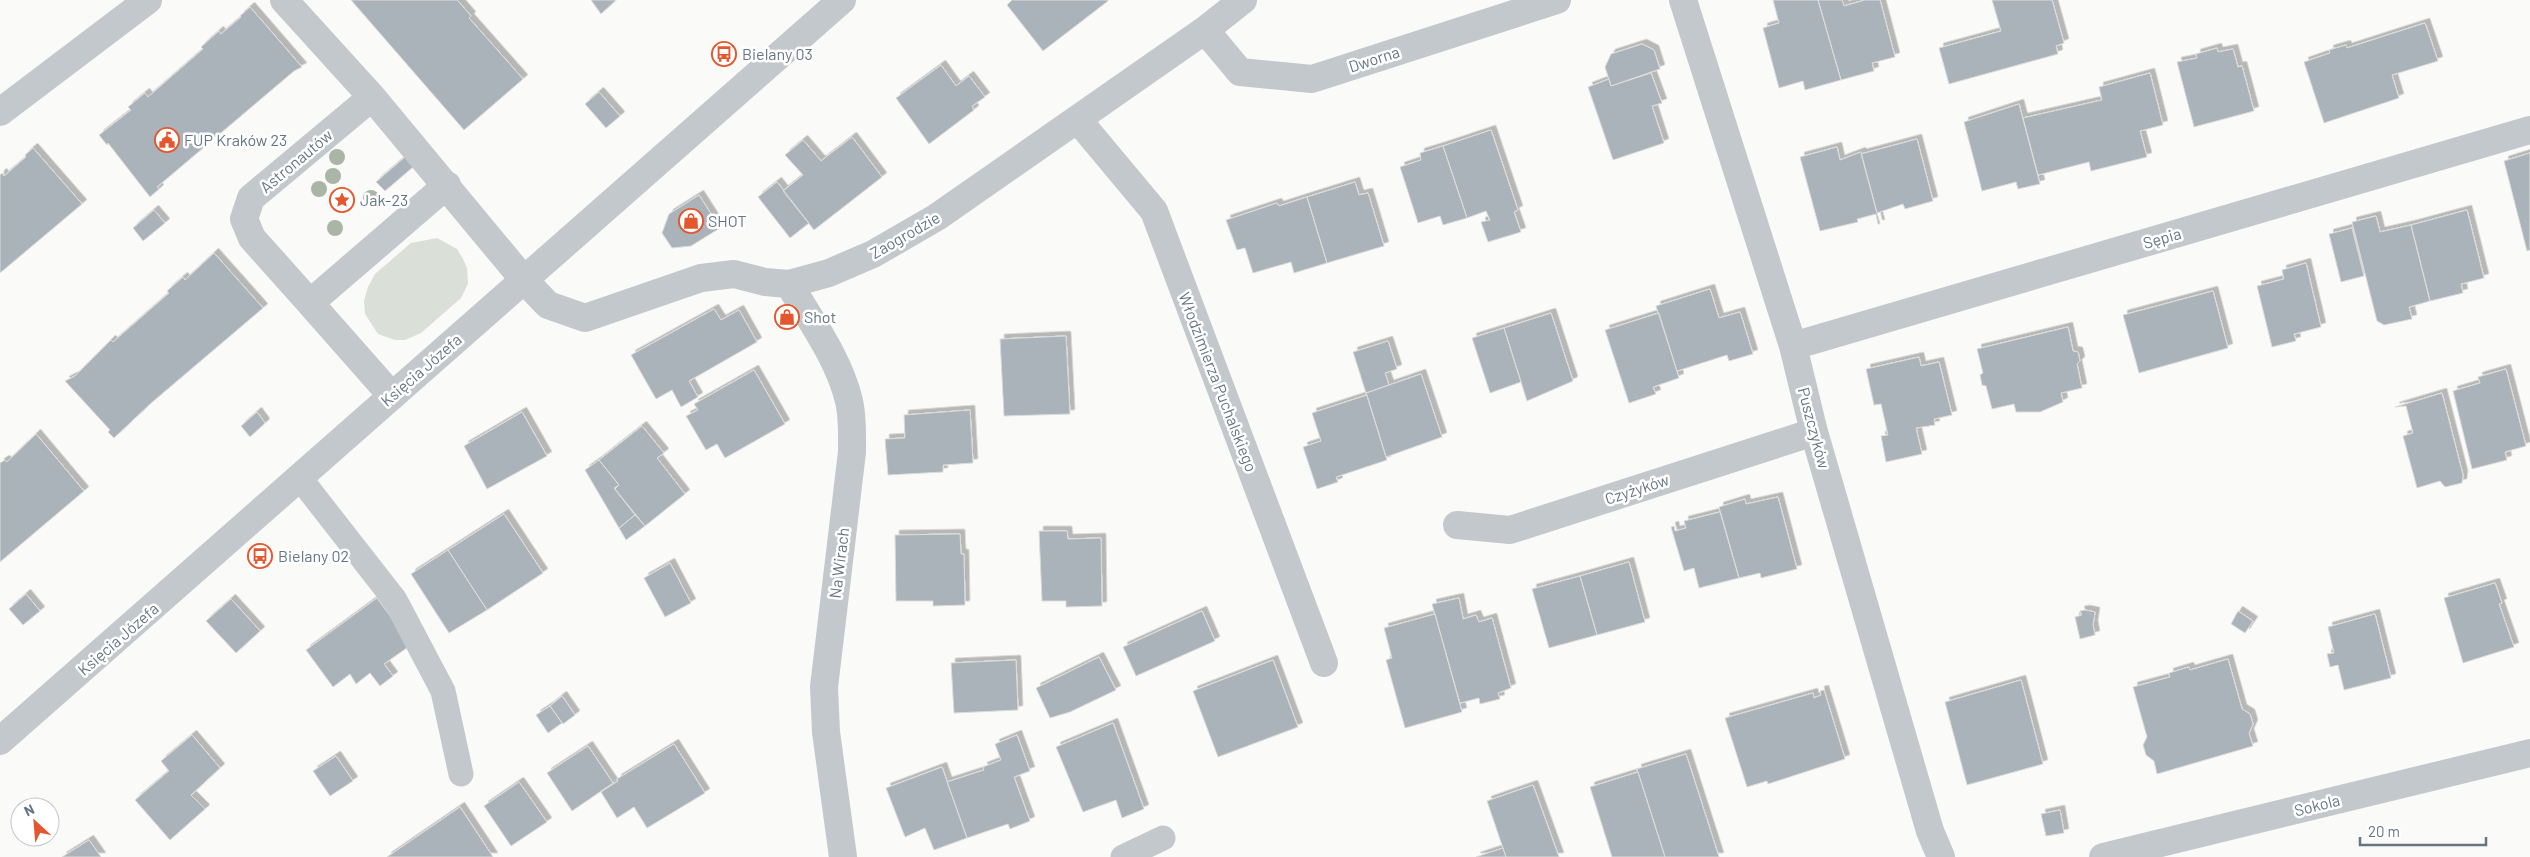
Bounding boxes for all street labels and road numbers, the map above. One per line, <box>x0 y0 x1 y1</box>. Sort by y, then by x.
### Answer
street label: Dworna <box>1346 41 1402 76</box>
street label: Astronautów <box>256 125 336 196</box>
street label: Zaogrodzie <box>867 207 943 262</box>
street label: Sępia <box>2141 223 2183 252</box>
street label: Włodzimierza Puchalskiego <box>1175 289 1262 474</box>
street label: Księcia Józefa <box>376 329 465 410</box>
street label: Puszczyków <box>1795 385 1835 471</box>
street label: Czyżyków <box>1602 469 1672 508</box>
street label: Na Wirach <box>825 526 852 599</box>
street label: Księcia Józefa <box>73 598 162 679</box>
street label: Sokola <box>2292 790 2342 819</box>

